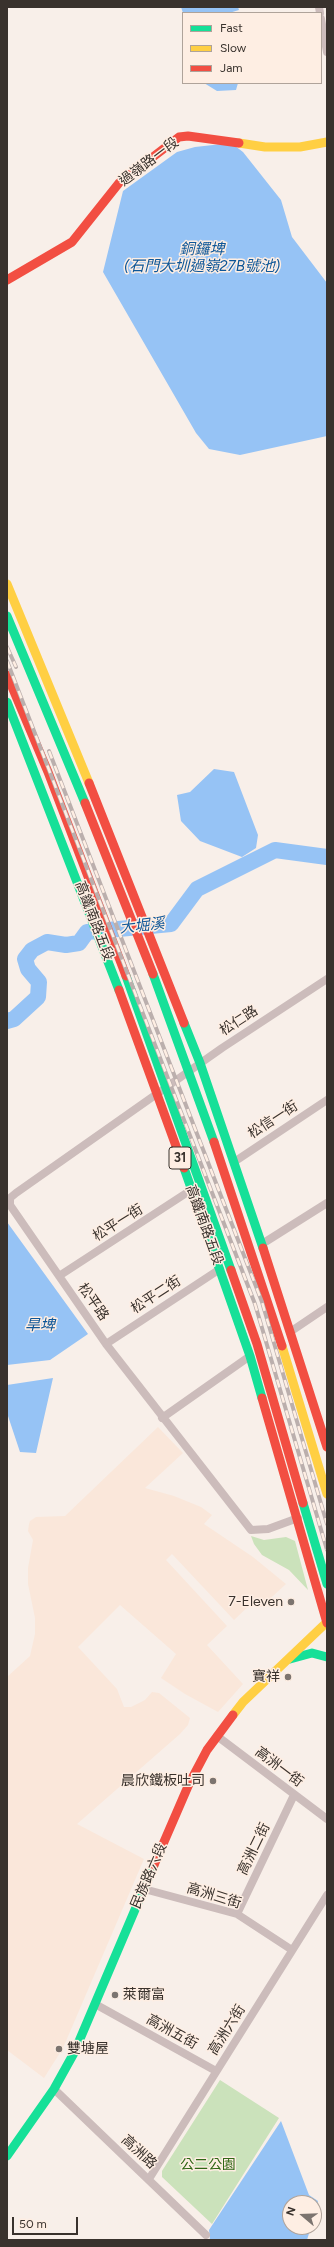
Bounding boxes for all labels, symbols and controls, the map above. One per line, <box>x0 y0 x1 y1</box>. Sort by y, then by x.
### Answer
legend <box>182 12 322 84</box>
text: Fast <box>220 21 243 35</box>
text: Slow <box>220 41 246 55</box>
text: Jam <box>220 61 243 75</box>
street label: 過嶺路一段 <box>116 134 182 190</box>
water label: 銅鑼埤 (石門大圳過嶺27B號池) <box>124 241 280 276</box>
street label: 高鐵南路五段 <box>71 879 117 963</box>
water label: 大堀溪 <box>119 915 165 937</box>
street label: 松仁路 <box>217 1003 261 1039</box>
street label: 松信一街 <box>245 1098 301 1142</box>
road number: 31 <box>169 1147 191 1169</box>
street label: 高鐵南路五段 <box>182 1183 226 1267</box>
street label: 松平一街 <box>90 1201 146 1245</box>
street label: 松平二街 <box>128 1273 184 1317</box>
street label: 松平路 <box>74 1280 112 1324</box>
water label: 旱埤 <box>25 1317 55 1335</box>
place label: 7-Eleven <box>228 1594 283 1610</box>
marker: 7-Eleven <box>286 1597 296 1607</box>
place label: 寶祥 <box>252 1669 280 1685</box>
marker: 寶祥 <box>283 1672 293 1682</box>
street label: 高洲一街 <box>252 1743 306 1791</box>
place label: 晨欣鐵板吐司 <box>121 1773 205 1789</box>
marker: 晨欣鐵板吐司 <box>208 1776 218 1786</box>
street label: 高洲二街 <box>234 1820 274 1878</box>
street label: 民族路六段 <box>128 1841 170 1911</box>
street label: 高洲三街 <box>185 1880 243 1912</box>
place label: 萊爾富 <box>123 1987 165 2003</box>
marker: 萊爾富 <box>110 1990 120 2000</box>
street label: 高洲六街 <box>205 2002 249 2058</box>
street label: 高洲五街 <box>143 2011 201 2053</box>
place label: 雙塘屋 <box>67 2041 109 2057</box>
marker: 雙塘屋 <box>54 2044 64 2054</box>
street label: 高洲路 <box>118 2132 160 2172</box>
park label: 公二公園 <box>180 2157 236 2173</box>
north arrow <box>282 2195 322 2235</box>
text: N <box>284 2205 299 2217</box>
scale bar <box>14 2209 80 2235</box>
text: 50 m <box>19 2217 47 2231</box>

